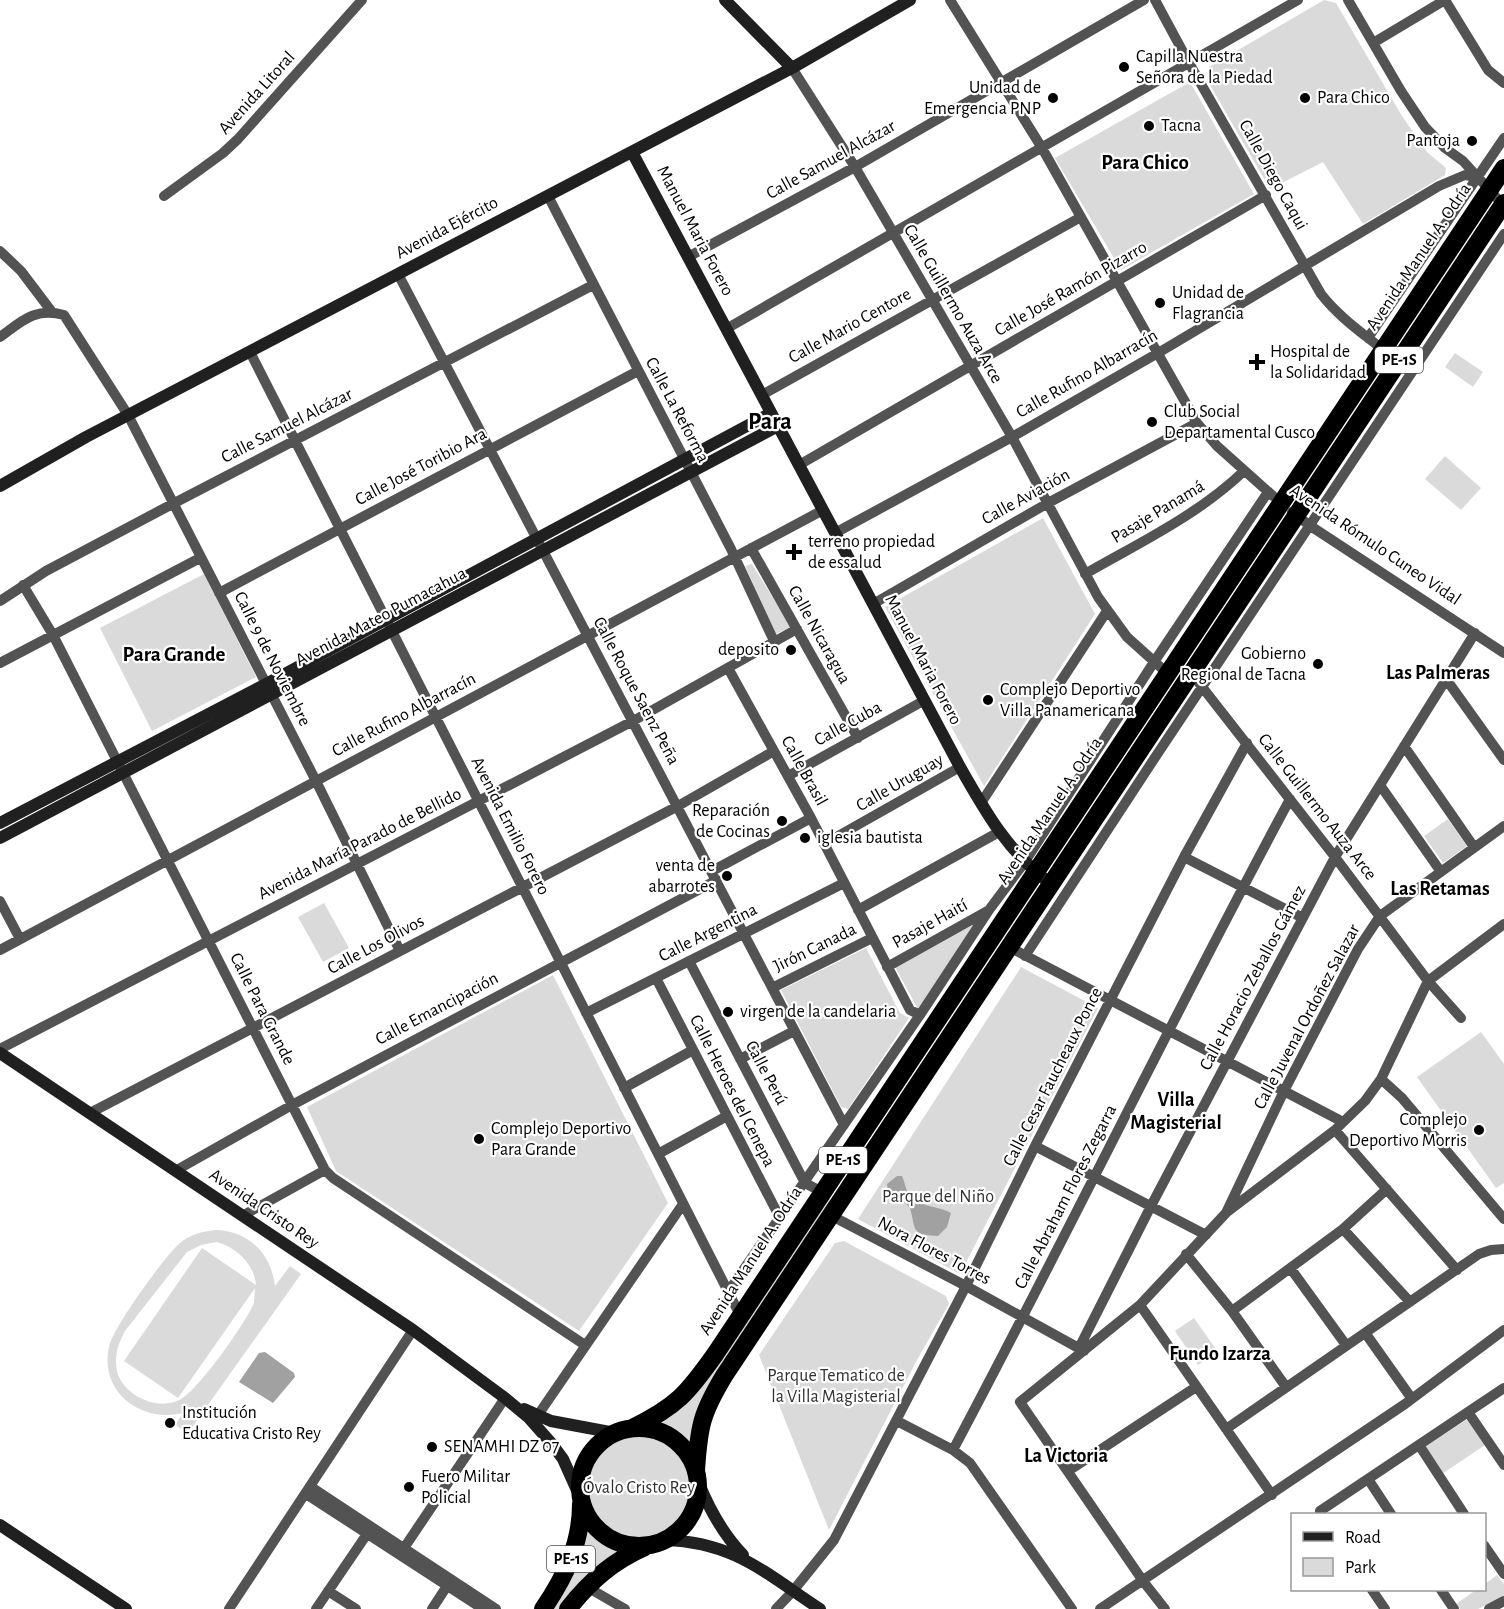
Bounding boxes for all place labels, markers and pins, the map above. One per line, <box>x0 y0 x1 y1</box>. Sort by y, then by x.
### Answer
place label: Capilla Nuestra Señora de la Piedad <box>1136 48 1273 87</box>
marker: Capilla Nuestra Señora de la Piedad <box>1117 60 1131 74</box>
place label: Unidad de Emergencia PNP <box>924 79 1041 118</box>
place label: Para Chico <box>1317 89 1390 107</box>
marker: Unidad de Emergencia PNP <box>1046 91 1060 105</box>
marker: Para Chico <box>1298 91 1312 105</box>
place label: Tacna <box>1161 117 1201 135</box>
marker: Tacna <box>1142 119 1156 133</box>
place label: Pantoja <box>1406 132 1460 150</box>
marker: Pantoja <box>1465 134 1479 148</box>
place label: Unidad de Flagrancia <box>1172 284 1244 323</box>
marker: Unidad de Flagrancia <box>1153 296 1167 310</box>
place label: Hospital de la Solidaridad <box>1270 343 1366 382</box>
marker: Hospital de la Solidaridad <box>1248 353 1266 371</box>
place label: Club Social Departamental Cusco <box>1164 403 1315 442</box>
marker: Club Social Departamental Cusco <box>1145 415 1159 429</box>
place label: terreno propiedad de essalud <box>808 533 935 572</box>
marker: terreno propiedad de essalud <box>785 543 803 561</box>
place label: deposito <box>718 641 779 659</box>
marker: deposito <box>784 643 798 657</box>
place label: Gobierno Regional de Tacna <box>1181 645 1306 684</box>
marker: Gobierno Regional de Tacna <box>1311 657 1325 671</box>
place label: Complejo Deportivo Villa Panamericana <box>1000 681 1141 720</box>
marker: Complejo Deportivo Villa Panamericana <box>981 693 995 707</box>
place label: Reparación de Cocinas <box>692 802 770 841</box>
marker: Reparación de Cocinas <box>775 814 789 828</box>
place label: iglesia bautista <box>817 829 923 847</box>
marker: iglesia bautista <box>798 831 812 845</box>
place label: venta de abarrotes <box>648 857 715 896</box>
marker: venta de abarrotes <box>720 869 734 883</box>
place label: virgen de la candelaria <box>740 1003 896 1021</box>
marker: virgen de la candelaria <box>721 1005 735 1019</box>
place label: Complejo Deportivo Morris <box>1349 1111 1467 1150</box>
place label: Complejo Deportivo Para Grande <box>491 1120 632 1159</box>
marker: Complejo Deportivo Morris <box>1472 1123 1486 1137</box>
marker: Complejo Deportivo Para Grande <box>472 1132 486 1146</box>
place label: Institución Educativa Cristo Rey <box>182 1404 321 1443</box>
marker: Institución Educativa Cristo Rey <box>163 1416 177 1430</box>
place label: SENAMHI DZ 07 <box>444 1438 559 1456</box>
marker: SENAMHI DZ 07 <box>425 1440 439 1454</box>
place label: Fuero Militar Policial <box>421 1468 510 1507</box>
marker: Fuero Militar Policial <box>402 1480 416 1494</box>

